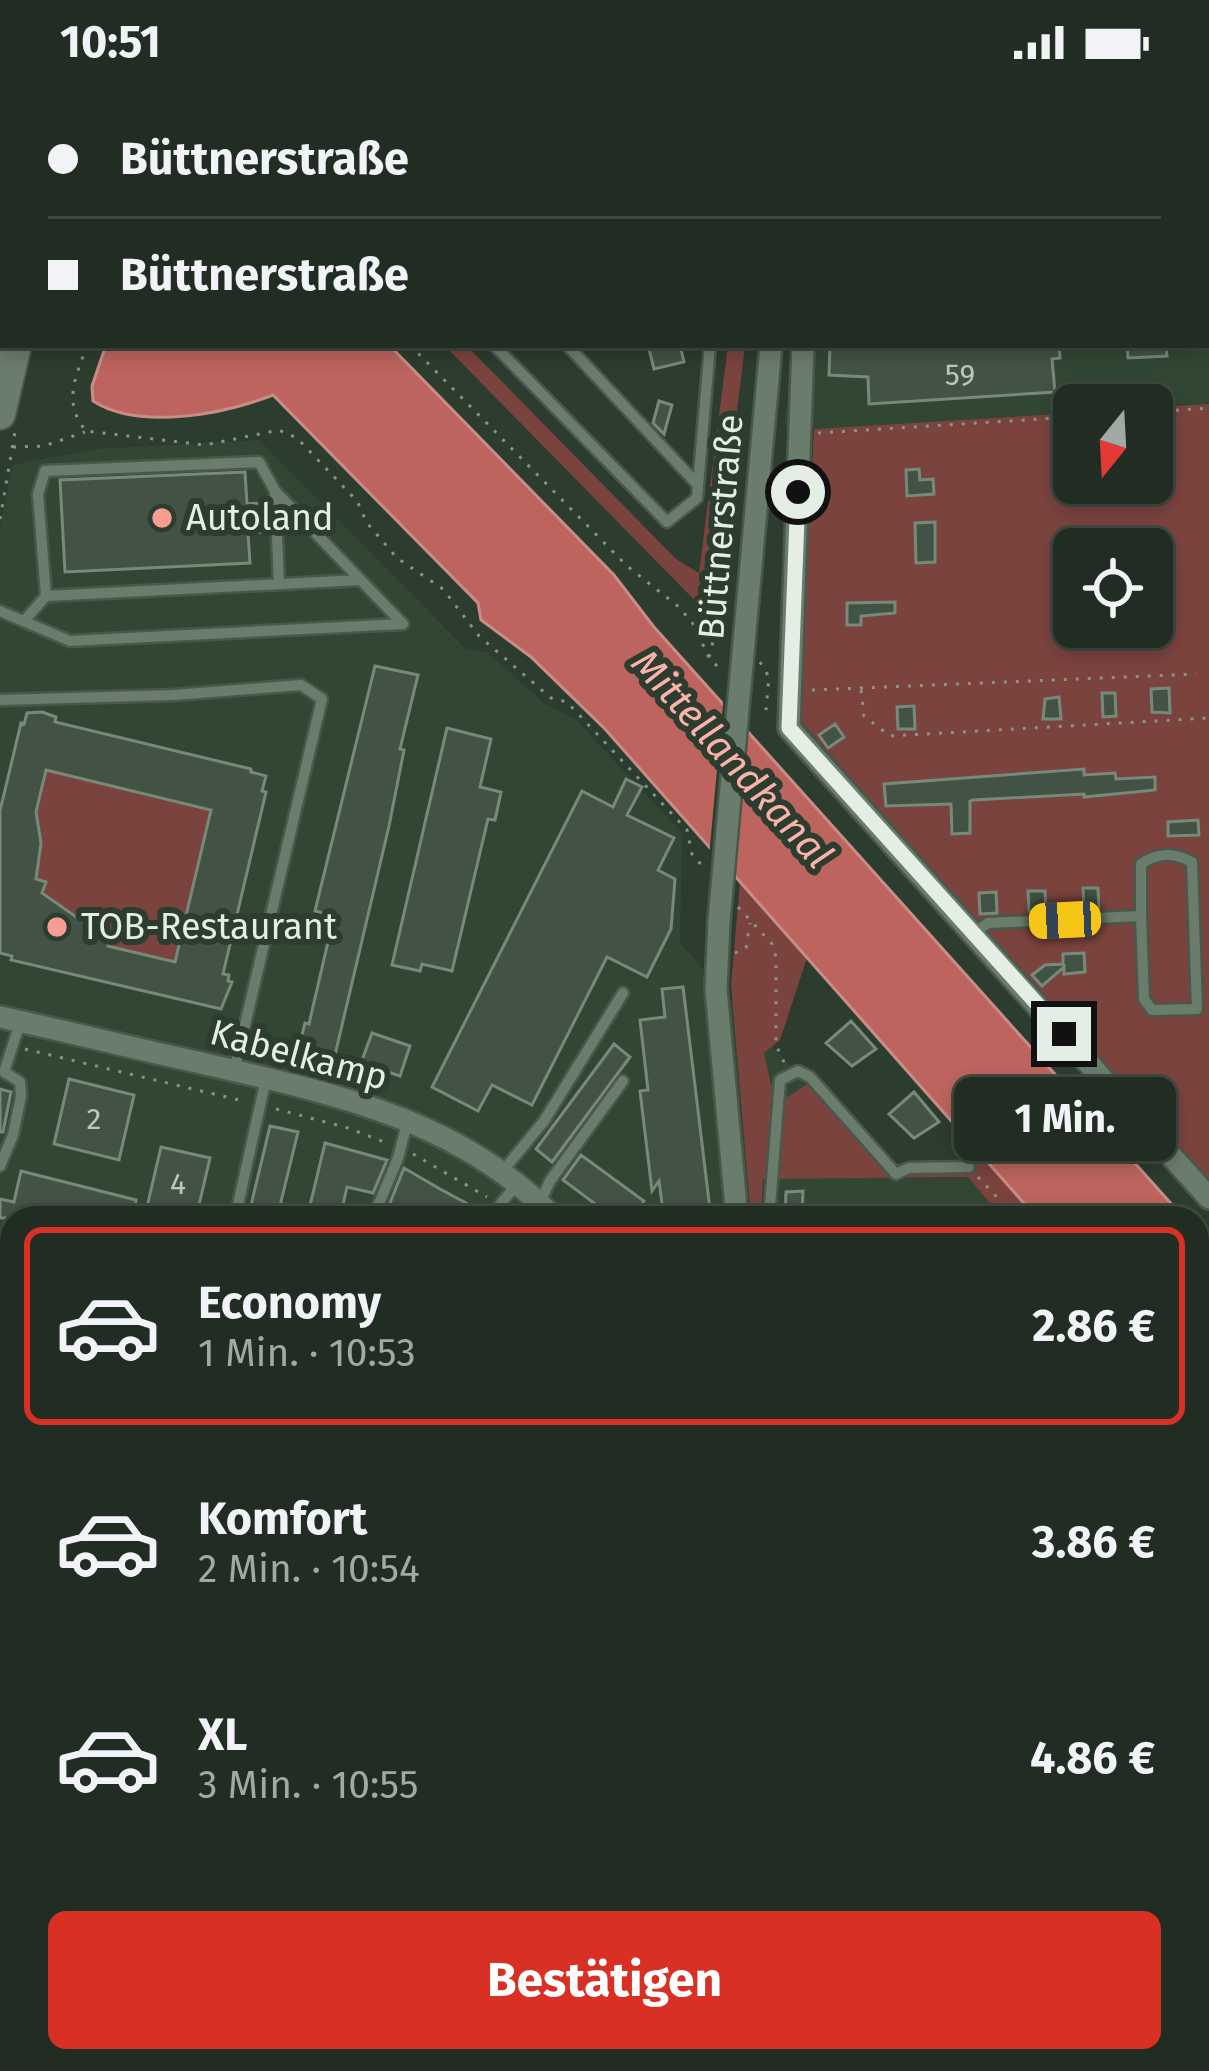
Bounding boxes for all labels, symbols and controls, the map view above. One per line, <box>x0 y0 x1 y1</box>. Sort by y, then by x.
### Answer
text: 10:51 <box>60 15 161 69</box>
text: Büttnerstraße <box>120 132 409 186</box>
text: Büttnerstraße <box>120 248 409 302</box>
house number: 59 <box>945 357 975 393</box>
north arrow <box>1053 384 1173 504</box>
map controls <box>1053 384 1173 648</box>
street label: Büttnerstraße <box>689 413 753 641</box>
route start <box>771 465 825 519</box>
place label: Autoland <box>186 496 334 540</box>
marker: Autoland <box>149 505 175 531</box>
button: locate <box>1053 528 1173 648</box>
water label: Mittellandkanal <box>622 640 842 878</box>
car <box>1028 900 1102 940</box>
place label: TOB-Restaurant <box>81 905 337 949</box>
marker: TOB-Restaurant <box>44 914 70 940</box>
route end <box>1037 1007 1091 1061</box>
street label: Kabelkamp <box>205 1010 393 1100</box>
callout: 1 Min. <box>953 1076 1175 1160</box>
text: 1 Min. <box>1015 1096 1115 1142</box>
house number: 2 <box>87 1101 101 1137</box>
house number: 4 <box>170 1166 186 1202</box>
icon: car <box>54 1272 162 1380</box>
text: Economy <box>198 1276 381 1330</box>
text: 2.86 € <box>1032 1299 1155 1353</box>
text: 1 Min. · 10:53 <box>198 1330 416 1376</box>
icon: car <box>54 1488 162 1596</box>
text: Komfort <box>198 1492 367 1546</box>
text: 3.86 € <box>1032 1515 1155 1569</box>
text: 2 Min. · 10:54 <box>198 1546 420 1592</box>
icon: car <box>54 1704 162 1812</box>
text: XL <box>198 1708 247 1762</box>
text: 4.86 € <box>1030 1731 1155 1785</box>
text: 3 Min. · 10:55 <box>198 1762 418 1808</box>
button: Bestätigen <box>48 1911 1161 2049</box>

